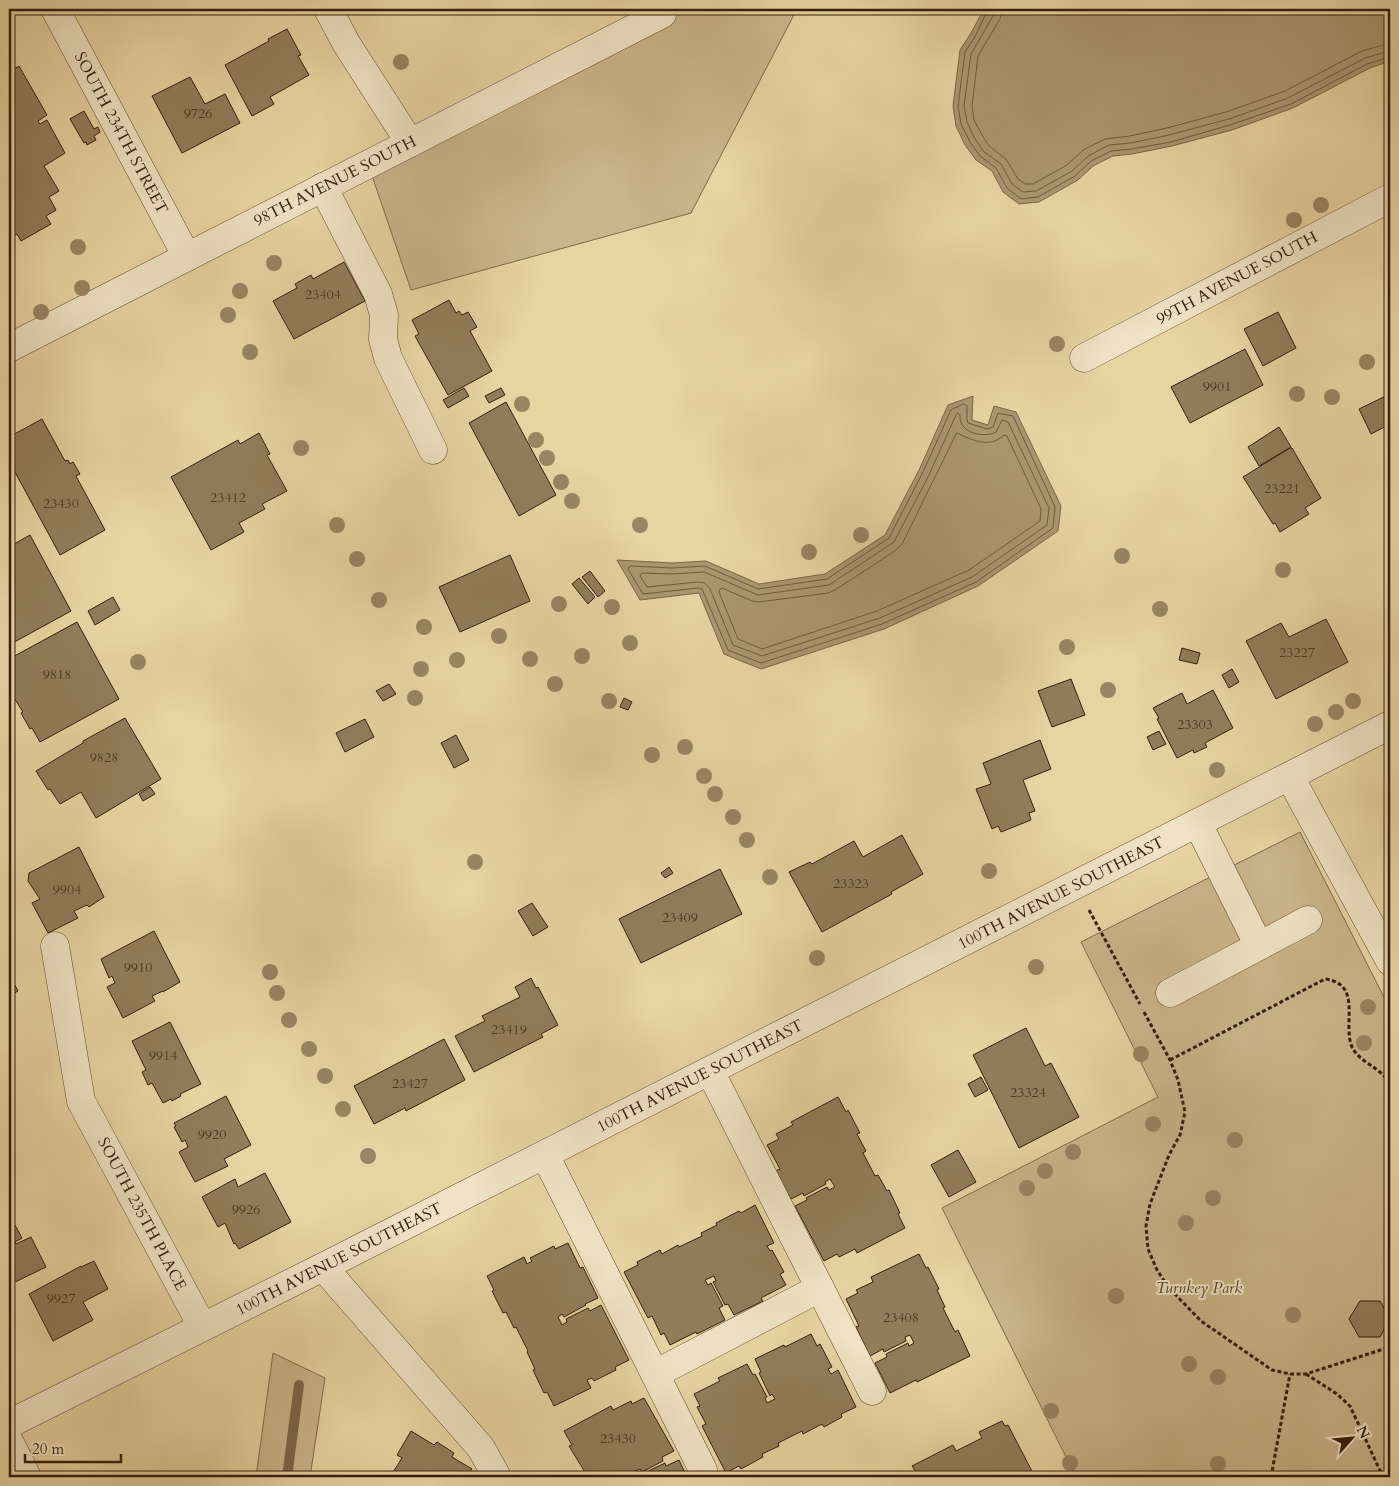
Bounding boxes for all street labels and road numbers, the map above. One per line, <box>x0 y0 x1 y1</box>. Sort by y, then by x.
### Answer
street label: SOUTH 234TH STREET <box>69 48 173 218</box>
street label: 98TH AVENUE SOUTH <box>250 130 420 232</box>
street label: 99TH AVENUE SOUTH <box>1152 226 1322 330</box>
street label: 100TH AVENUE SOUTHEAST <box>954 831 1168 955</box>
street label: 100TH AVENUE SOUTHEAST <box>593 1014 807 1138</box>
street label: SOUTH 235TH PLACE <box>92 1133 192 1295</box>
street label: 100TH AVENUE SOUTHEAST <box>232 1197 446 1321</box>

